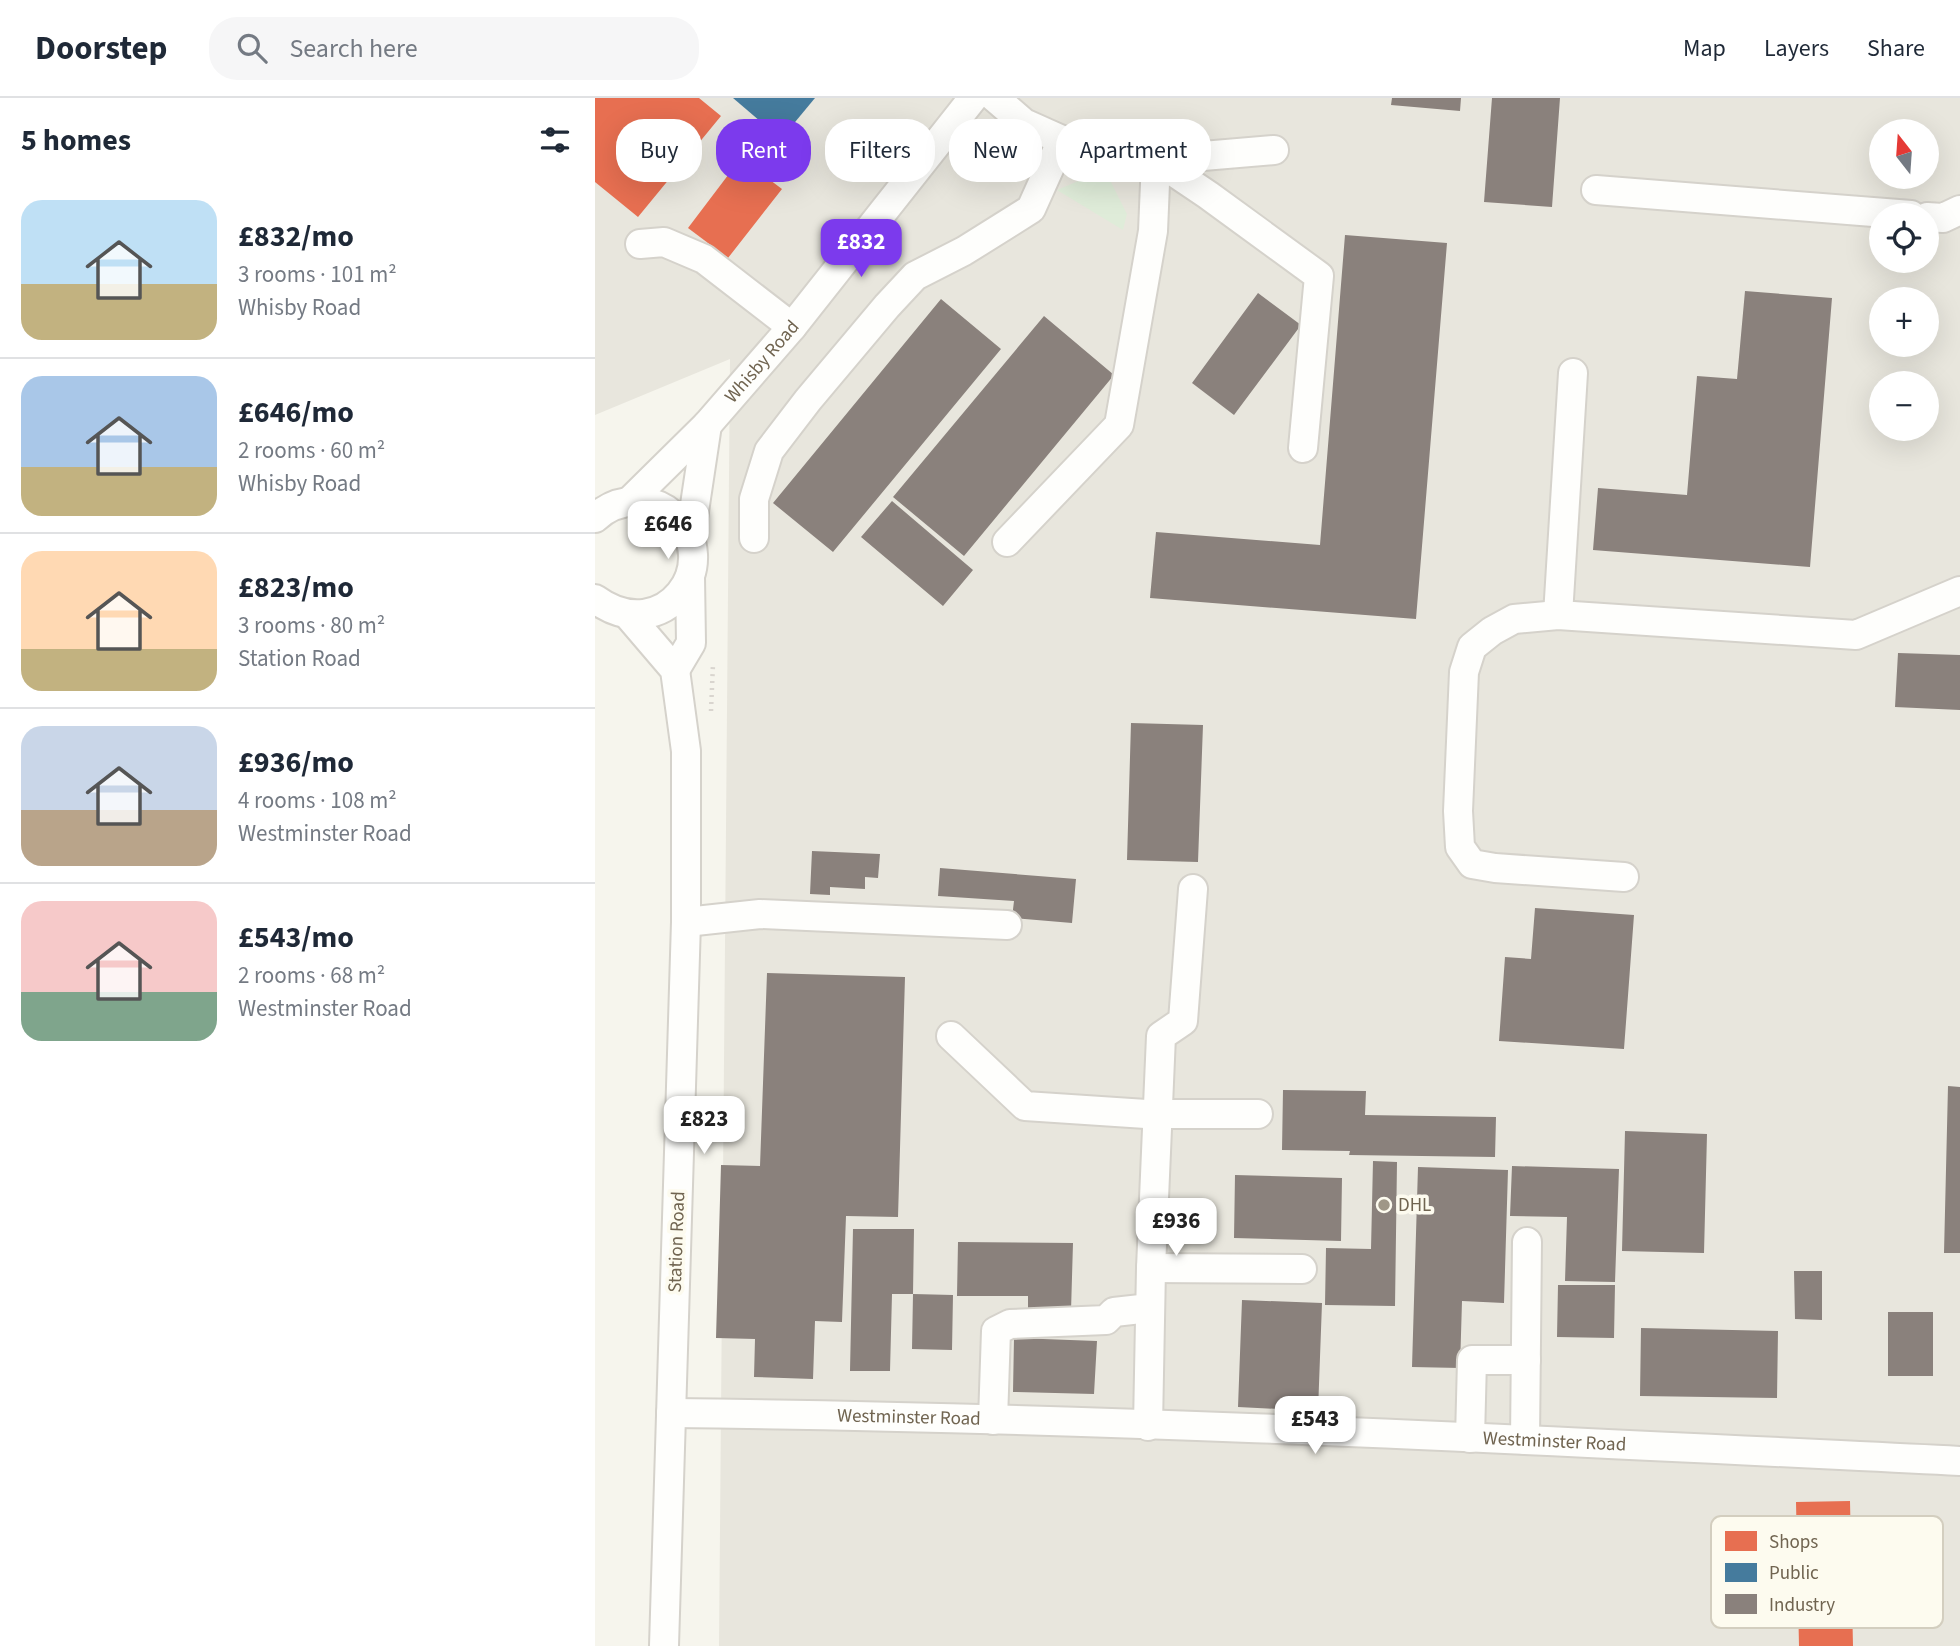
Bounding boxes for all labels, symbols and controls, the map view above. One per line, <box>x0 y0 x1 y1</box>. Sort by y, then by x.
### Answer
search box <box>209 17 699 80</box>
text: Doorstep <box>35 25 167 72</box>
icon: search <box>233 29 271 67</box>
text: Search here <box>289 30 418 67</box>
text: Map <box>1683 31 1726 66</box>
text: Layers <box>1764 31 1829 66</box>
text: Share <box>1867 31 1925 66</box>
text: 5 homes <box>21 119 131 162</box>
chip: Buy <box>616 119 702 182</box>
chip: Rent <box>716 119 811 182</box>
chip: Filters <box>825 119 935 182</box>
chip: New <box>949 119 1042 182</box>
chip: Apartment <box>1056 119 1211 182</box>
north arrow <box>1869 119 1939 189</box>
map controls <box>1869 119 1939 441</box>
icon: filters <box>536 121 574 159</box>
button: locate <box>1869 203 1939 273</box>
text: £832/mo <box>238 215 354 258</box>
pin: £832 <box>820 220 902 279</box>
text: £832 <box>837 225 885 258</box>
icon: home <box>77 228 161 312</box>
text: 3 rooms · 101 m² <box>238 258 397 291</box>
button: + <box>1869 287 1939 357</box>
text: Whisby Road <box>238 291 361 324</box>
street label: Whisby Road <box>718 314 805 409</box>
button: − <box>1869 371 1939 441</box>
text: £646/mo <box>238 391 354 434</box>
icon: home <box>77 404 161 488</box>
text: 2 rooms · 60 m² <box>238 434 385 467</box>
text: Whisby Road <box>238 467 361 500</box>
pin: £646 <box>627 502 709 561</box>
text: £646 <box>644 507 692 540</box>
text: £823/mo <box>238 566 354 609</box>
icon: home <box>77 579 161 663</box>
text: 3 rooms · 80 m² <box>238 609 385 642</box>
text: Station Road <box>238 642 361 675</box>
text: £936/mo <box>238 741 354 784</box>
icon: home <box>77 754 161 838</box>
text: 4 rooms · 108 m² <box>238 784 397 817</box>
text: Westminster Road <box>238 817 412 850</box>
text: £543/mo <box>238 916 354 959</box>
icon: home <box>77 929 161 1013</box>
text: 2 rooms · 68 m² <box>238 959 385 992</box>
text: Westminster Road <box>238 992 412 1025</box>
pin: £823 <box>663 1096 745 1156</box>
text: £823 <box>680 1102 728 1135</box>
street label: Station Road <box>662 1191 692 1293</box>
place label: DHL <box>1398 1192 1431 1219</box>
marker: DHL <box>1376 1197 1392 1213</box>
pin: £936 <box>1135 1198 1217 1258</box>
text: £936 <box>1152 1204 1200 1237</box>
pin: £543 <box>1274 1396 1356 1456</box>
street label: Westminster Road <box>837 1402 981 1432</box>
text: £543 <box>1291 1402 1339 1435</box>
street label: Westminster Road <box>1482 1424 1627 1458</box>
legend <box>1711 1516 1943 1628</box>
text: Shops <box>1769 1529 1818 1556</box>
text: Public <box>1769 1560 1819 1587</box>
text: Industry <box>1769 1592 1835 1619</box>

